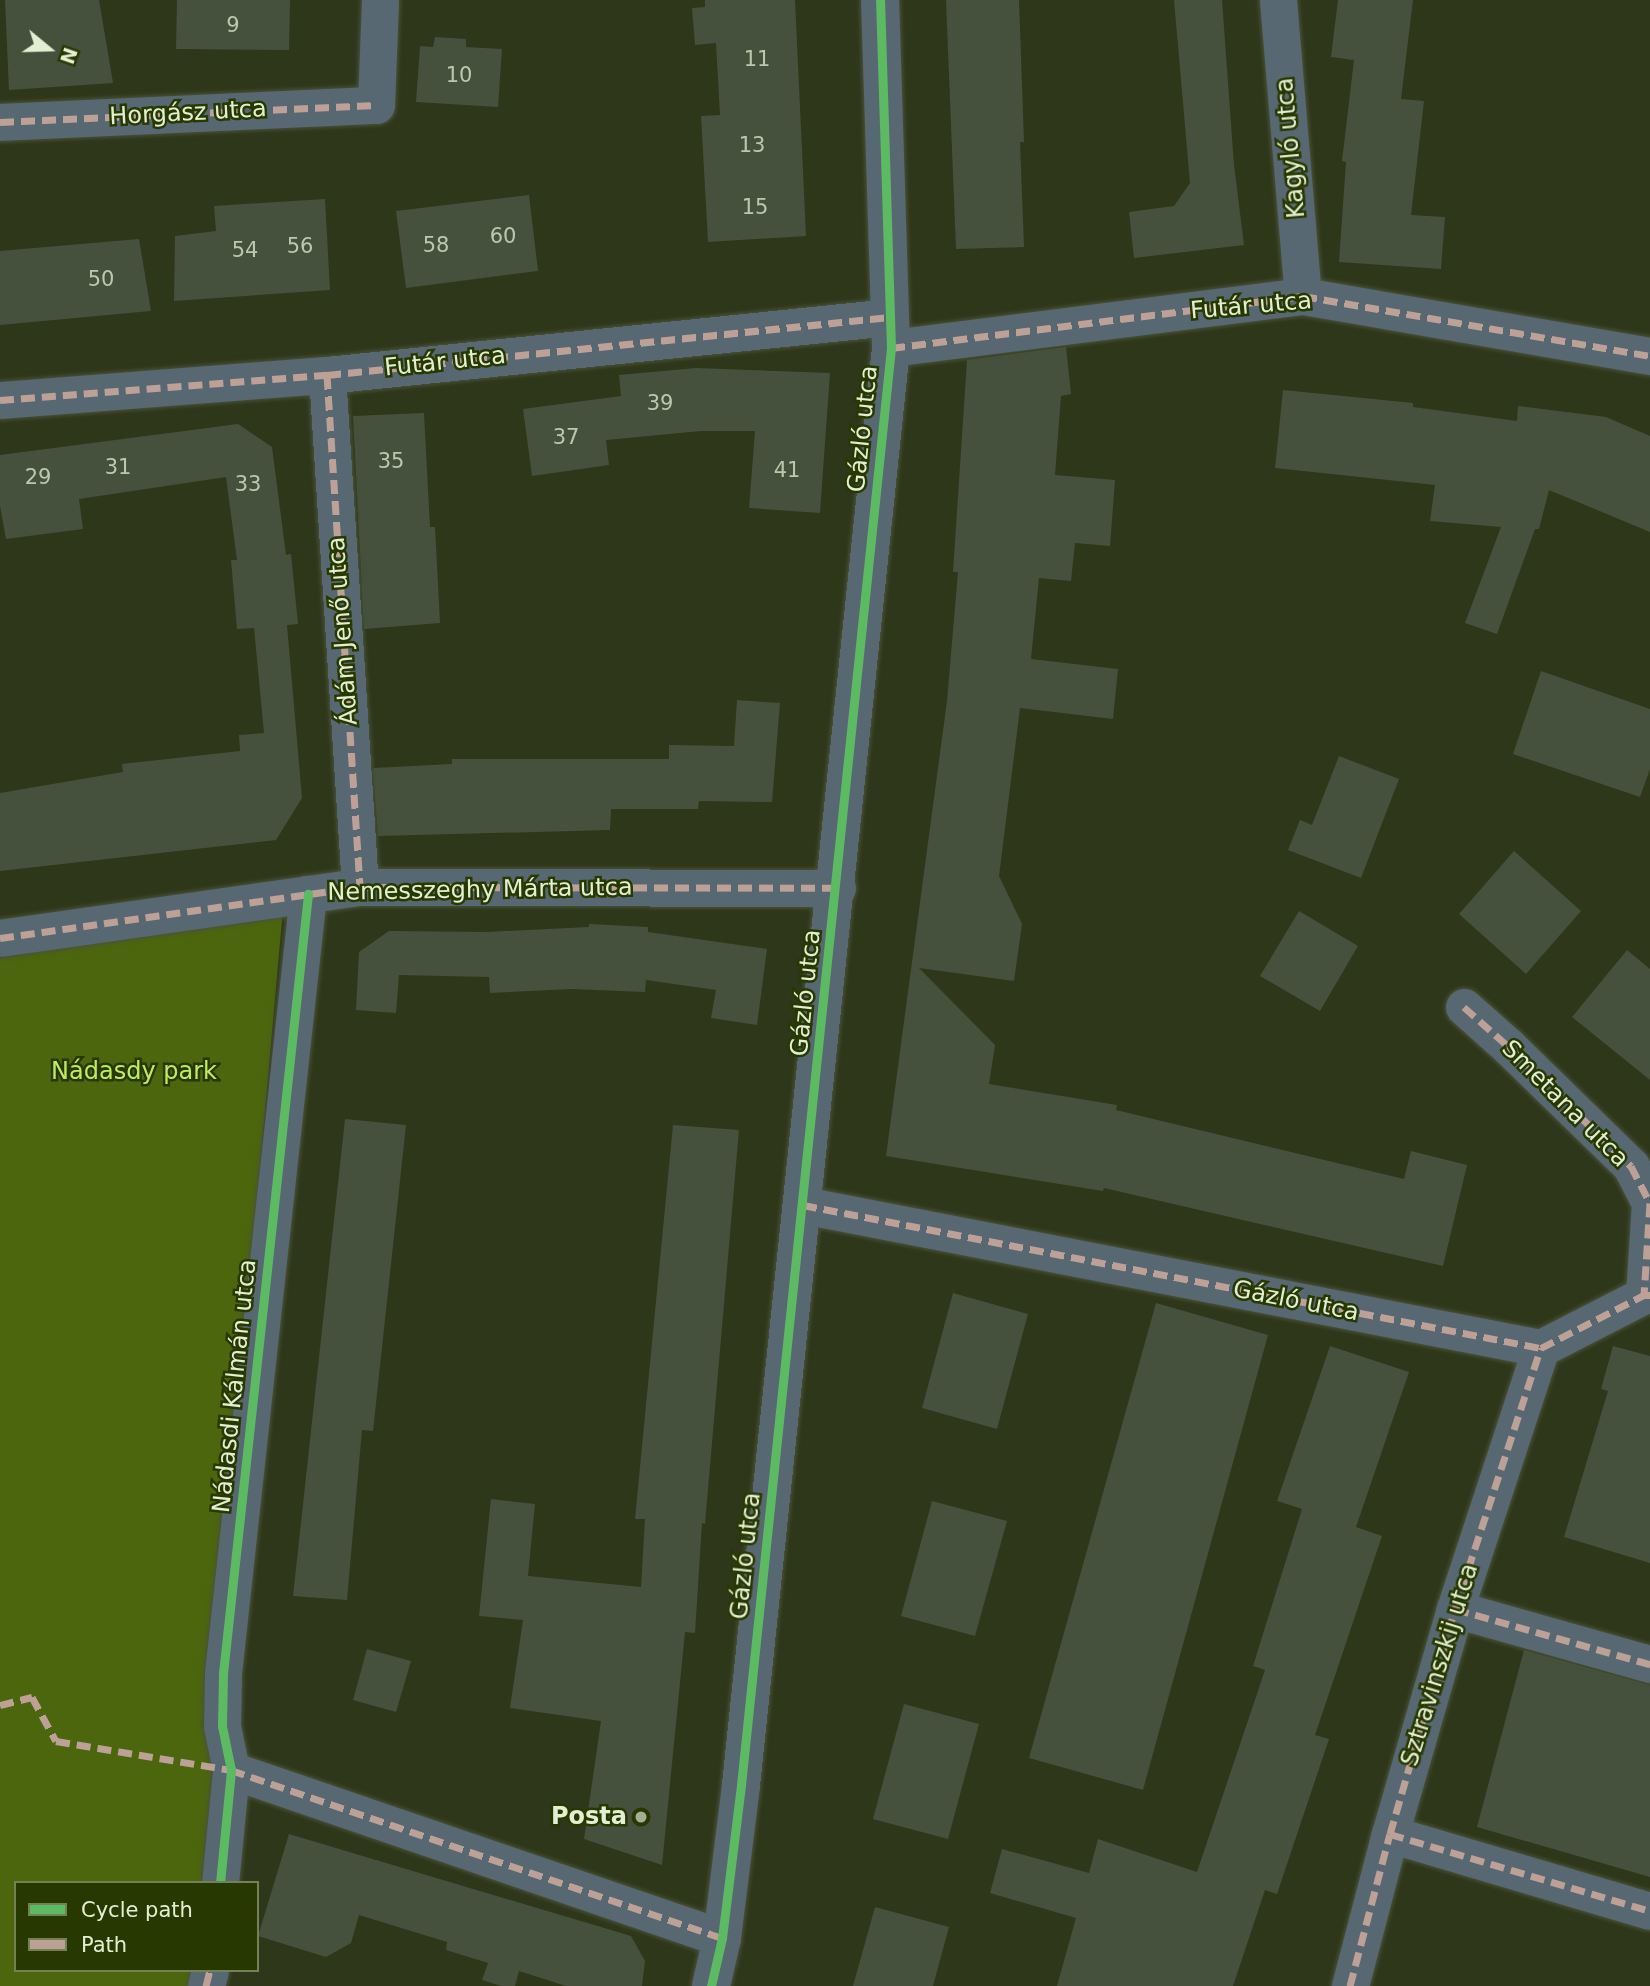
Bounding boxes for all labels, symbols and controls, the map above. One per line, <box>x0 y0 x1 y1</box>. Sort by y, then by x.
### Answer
house number: 9 <box>226 12 240 38</box>
north arrow <box>14 14 84 84</box>
text: N <box>56 45 82 67</box>
house number: 11 <box>744 46 770 72</box>
house number: 10 <box>446 62 472 88</box>
street label: Kagyló utca <box>1271 77 1311 219</box>
street label: Horgász utca <box>109 95 267 131</box>
house number: 13 <box>739 132 765 158</box>
house number: 15 <box>742 194 768 220</box>
house number: 60 <box>490 223 516 249</box>
house number: 58 <box>423 232 449 258</box>
house number: 56 <box>287 233 313 259</box>
house number: 54 <box>232 237 258 263</box>
house number: 50 <box>88 266 114 292</box>
street label: Futár utca <box>1189 286 1313 326</box>
street label: Futár utca <box>383 341 507 383</box>
street label: Gázló utca <box>842 364 884 494</box>
house number: 39 <box>647 390 673 416</box>
house number: 37 <box>553 424 579 450</box>
house number: 35 <box>378 448 404 474</box>
house number: 31 <box>105 454 131 480</box>
house number: 41 <box>774 457 800 483</box>
house number: 29 <box>25 464 51 490</box>
house number: 33 <box>235 471 261 497</box>
street label: Ádám Jenő utca <box>322 536 364 726</box>
street label: Nemesszeghy Márta utca <box>327 873 633 907</box>
street label: Gázló utca <box>785 928 827 1058</box>
street label: Smetana utca <box>1496 1035 1634 1173</box>
park label: Nádasdy park <box>51 1058 217 1086</box>
street label: Nádasdi Kálmán utca <box>207 1258 263 1514</box>
street label: Gázló utca <box>1231 1275 1361 1327</box>
street label: Gázló utca <box>725 1491 767 1621</box>
street label: Sztravinszkij utca <box>1395 1560 1485 1770</box>
place label: Posta <box>551 1803 627 1831</box>
marker: Posta <box>633 1809 649 1825</box>
legend <box>14 1881 259 1972</box>
text: Cycle path <box>81 1898 193 1922</box>
text: Path <box>81 1933 127 1957</box>

